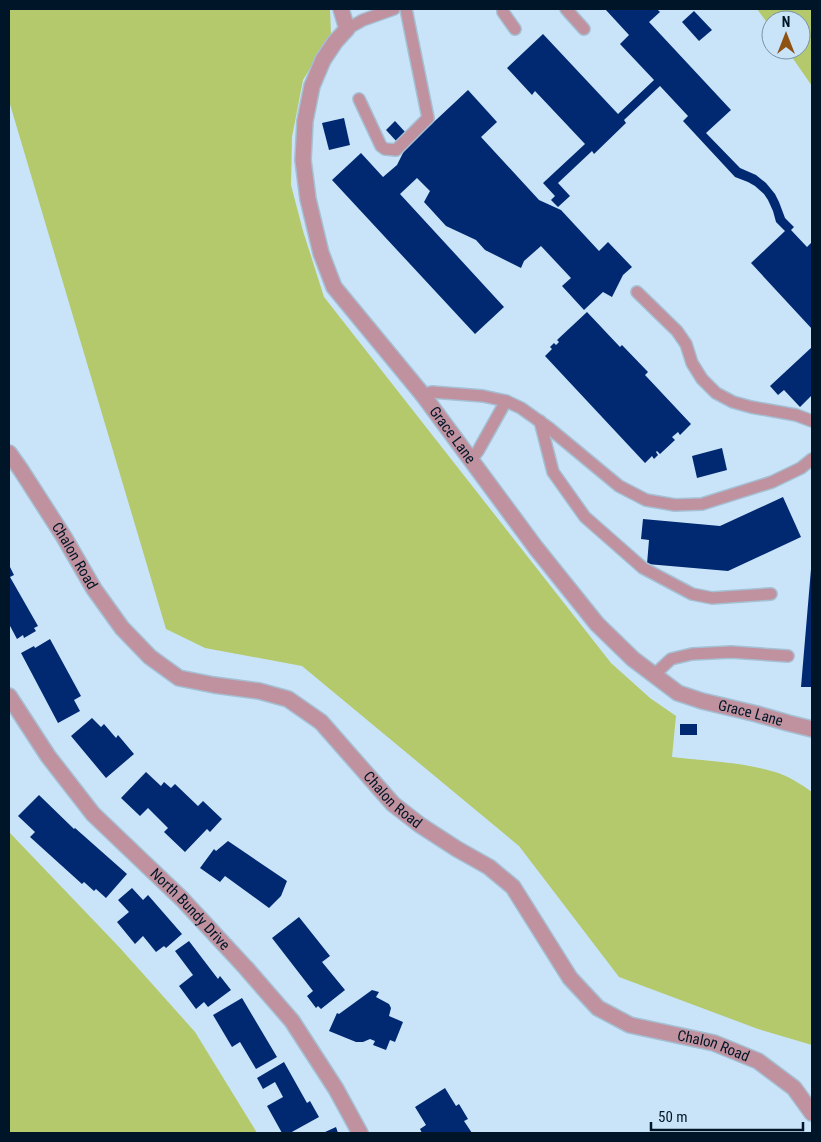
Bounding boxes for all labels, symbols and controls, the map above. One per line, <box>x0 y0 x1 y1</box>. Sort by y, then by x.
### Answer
north arrow <box>761 10 811 60</box>
text: N <box>782 14 790 30</box>
street label: Grace Lane <box>426 403 479 467</box>
street label: Chalon Road <box>48 519 101 593</box>
street label: Grace Lane <box>716 696 785 730</box>
street label: Chalon Road <box>360 768 426 832</box>
street label: North Bundy Drive <box>147 865 234 954</box>
street label: Chalon Road <box>676 1026 752 1066</box>
scale bar <box>651 1100 804 1132</box>
text: 50 m <box>658 1108 688 1126</box>

